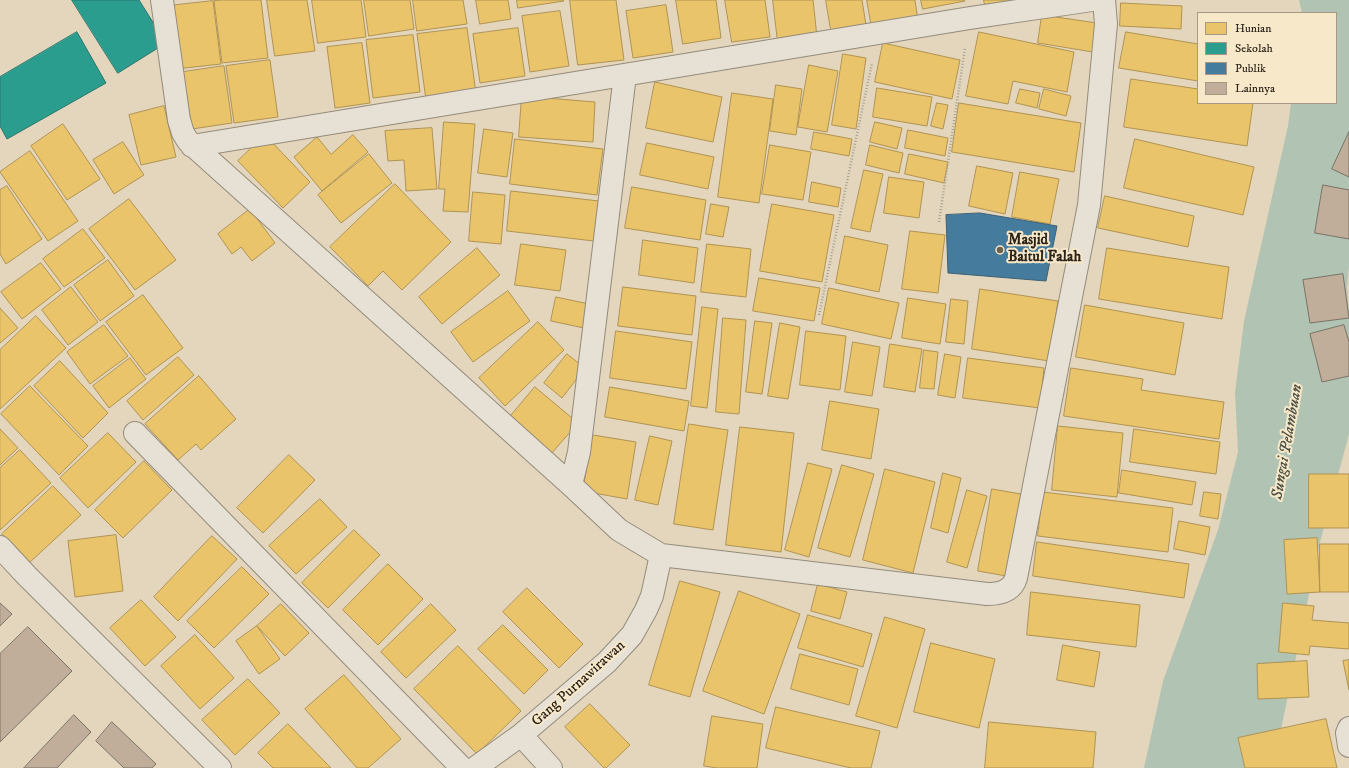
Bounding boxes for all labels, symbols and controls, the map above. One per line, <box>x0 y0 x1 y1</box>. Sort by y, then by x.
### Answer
legend <box>1197 12 1337 104</box>
text: Hunian <box>1235 21 1271 36</box>
text: Sekolah <box>1235 41 1273 56</box>
text: Publik <box>1235 61 1266 76</box>
text: Lainnya <box>1235 81 1275 96</box>
place label: Masjid Baitul Falah <box>1008 232 1081 267</box>
marker: Masjid Baitul Falah <box>995 245 1005 255</box>
water label: Sungai Pelambuan <box>1268 383 1308 501</box>
street label: Gang Purnawirawan <box>528 637 630 731</box>

